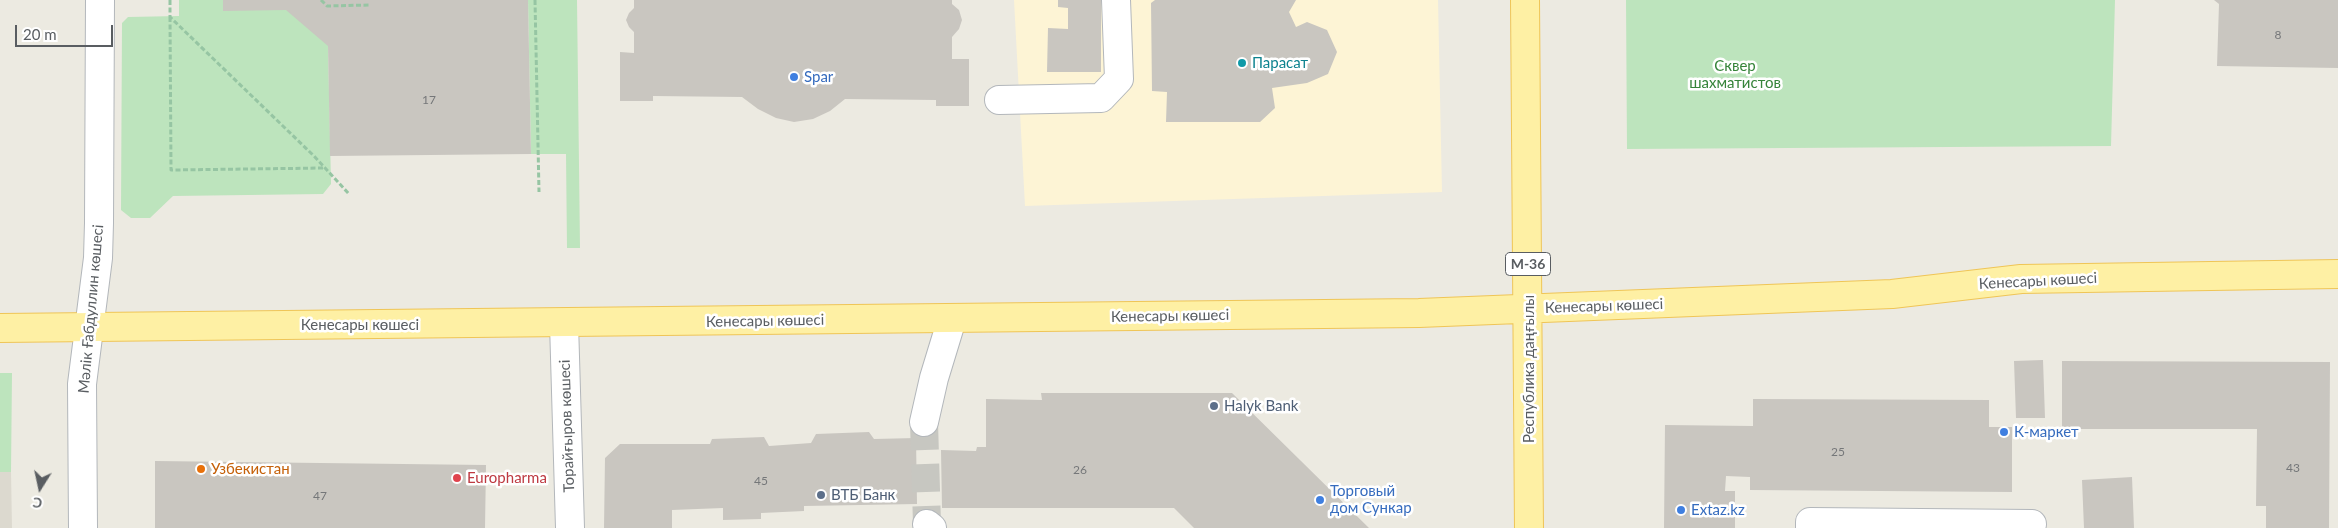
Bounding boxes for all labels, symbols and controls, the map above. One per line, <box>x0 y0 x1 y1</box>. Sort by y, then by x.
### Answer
scale bar <box>18 15 115 47</box>
text: 20 m <box>23 25 57 43</box>
house number: 8 <box>2275 28 2281 42</box>
place label: Парасат <box>1252 54 1308 72</box>
marker: Парасат <box>1236 57 1248 69</box>
park label: Сквер шахматистов <box>1689 57 1781 92</box>
place label: Spar <box>804 68 833 86</box>
marker: Spar <box>788 71 800 83</box>
house number: 17 <box>422 93 436 107</box>
street label: Мәлік Ғабдуллин көшесі <box>75 224 107 394</box>
road number: M-36 <box>1506 252 1550 276</box>
street label: Кенесары көшесі <box>1978 269 2098 293</box>
street label: Республика даңғылы <box>1520 295 1538 443</box>
street label: Кенесары көшесі <box>1545 295 1663 317</box>
street label: Кенесары көшесі <box>1111 306 1229 326</box>
street label: Кенесары көшесі <box>706 311 824 331</box>
street label: Кенесары көшесі <box>301 316 419 334</box>
street label: Торайғыров көшесі <box>556 359 578 493</box>
place label: Halyk Bank <box>1224 397 1298 415</box>
marker: Halyk Bank <box>1208 400 1220 412</box>
place label: К-маркет <box>2014 423 2079 441</box>
marker: К-маркет <box>1998 426 2010 438</box>
house number: 25 <box>1831 445 1845 459</box>
place label: Узбекистан <box>211 460 290 478</box>
house number: 43 <box>2286 461 2300 475</box>
north arrow <box>15 463 65 513</box>
marker: Узбекистан <box>195 463 207 475</box>
house number: 26 <box>1073 463 1087 477</box>
place label: Europharma <box>467 469 547 487</box>
marker: Europharma <box>451 472 463 484</box>
house number: 45 <box>754 474 768 488</box>
place label: Торговый дом Сункар <box>1330 482 1412 517</box>
place label: ВТБ Банк <box>831 486 895 504</box>
house number: 47 <box>313 489 327 503</box>
marker: ВТБ Банк <box>815 489 827 501</box>
text: С <box>31 494 43 512</box>
marker: Торговый дом Сункар <box>1314 494 1326 506</box>
place label: Extaz.kz <box>1691 501 1745 519</box>
marker: Extaz.kz <box>1675 504 1687 516</box>

